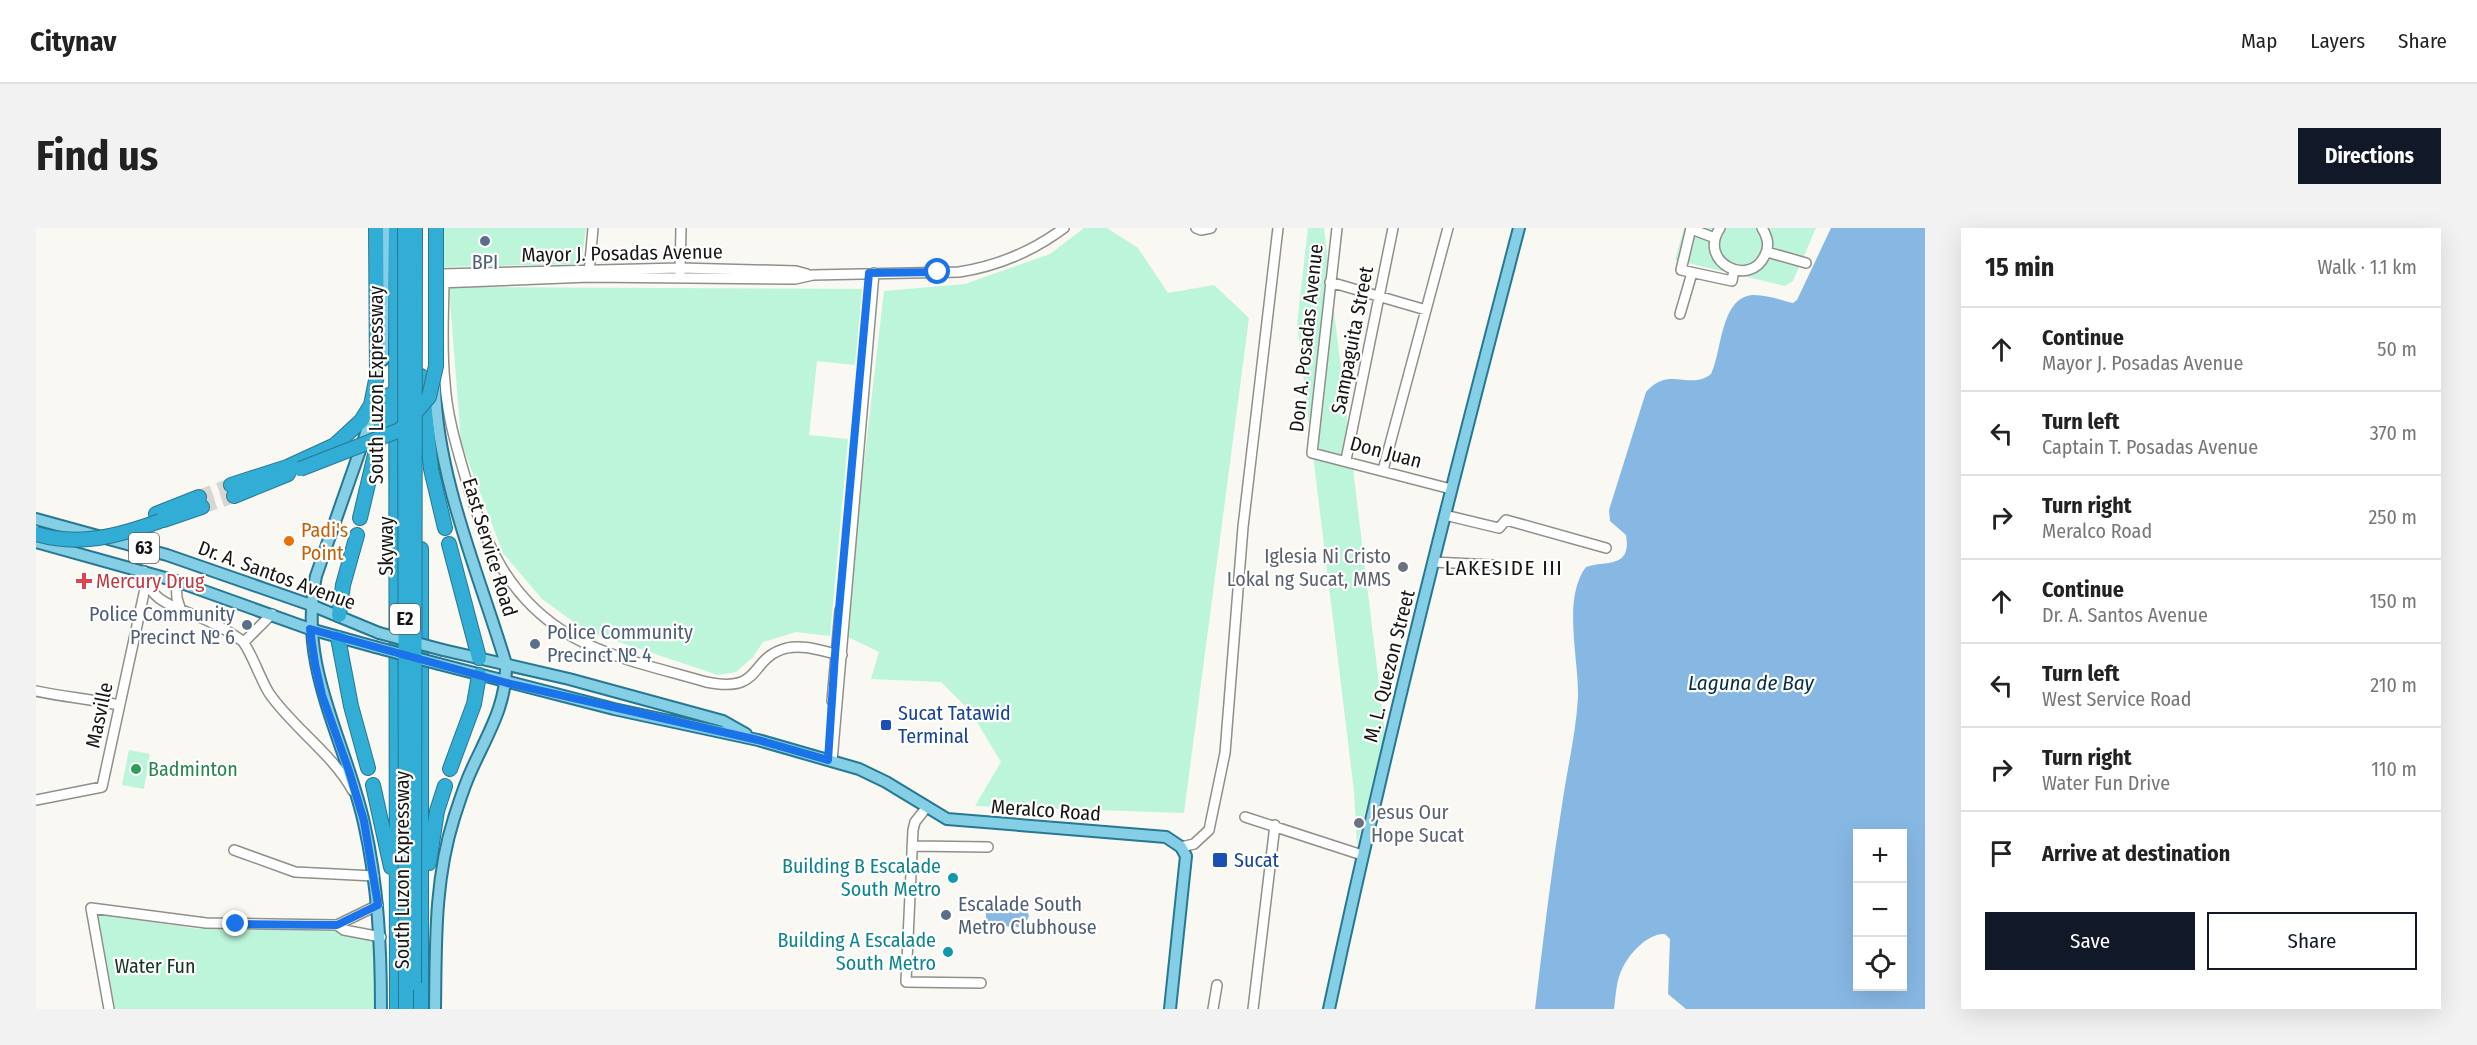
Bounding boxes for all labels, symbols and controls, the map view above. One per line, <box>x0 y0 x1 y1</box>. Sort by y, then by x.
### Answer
text: Citynav <box>30 25 116 58</box>
text: Map <box>2241 28 2277 54</box>
text: Layers <box>2310 28 2365 54</box>
text: Share <box>2398 28 2447 54</box>
button: Directions <box>2298 128 2441 184</box>
text: Find us <box>36 131 158 181</box>
marker: BPI <box>478 234 492 248</box>
street label: Mayor J. Posadas Avenue <box>521 239 723 267</box>
street label: Don A. Posadas Avenue <box>1284 243 1328 433</box>
place label: BPI <box>472 250 498 274</box>
text: 15 min <box>1985 252 2054 283</box>
text: Walk · 1.1 km <box>2318 255 2417 279</box>
route start <box>924 258 950 284</box>
street label: Sampaguita Street <box>1326 264 1378 416</box>
street label: South Luzon Expressway <box>364 286 388 484</box>
text: Continue <box>2042 324 2124 351</box>
icon: ahead <box>1985 333 2018 366</box>
text: 50 m <box>2377 337 2417 361</box>
text: Mayor J. Posadas Avenue <box>2042 351 2243 375</box>
text: Turn left <box>2042 408 2120 435</box>
icon: left <box>1985 417 2018 450</box>
text: 370 m <box>2370 421 2417 445</box>
street label: Don Juan <box>1347 431 1425 473</box>
text: Captain T. Posadas Avenue <box>2042 435 2258 459</box>
street label: East Service Road <box>458 475 522 619</box>
text: Turn right <box>2042 492 2131 519</box>
icon: right <box>1985 501 2018 534</box>
text: 250 m <box>2369 505 2417 529</box>
street label: Skyway <box>374 516 398 576</box>
place label: Padi's Point <box>301 518 348 565</box>
text: Meralco Road <box>2042 519 2152 543</box>
road number: 63 <box>129 533 159 563</box>
marker: Padi's Point <box>282 534 296 548</box>
street label: Dr. A. Santos Avenue <box>195 535 359 615</box>
place label: Iglesia Ni Cristo Lokal ng Sucat, MMS <box>1227 544 1391 591</box>
district label: LAKESIDE III <box>1445 555 1563 581</box>
marker: Iglesia Ni Cristo Lokal ng Sucat, MMS <box>1396 560 1410 574</box>
place label: Mercury Drug <box>96 569 205 593</box>
marker: Mercury Drug <box>77 574 91 588</box>
text: Continue <box>2042 576 2124 603</box>
icon: ahead <box>1985 585 2018 618</box>
street label: M. L. Quezon Street <box>1358 587 1420 745</box>
text: 150 m <box>2370 589 2417 613</box>
place label: Police Community Precinct № 6 <box>89 602 235 649</box>
text: Dr. A. Santos Avenue <box>2042 603 2208 627</box>
road number: E2 <box>390 604 420 634</box>
marker: Police Community Precinct № 6 <box>240 618 254 632</box>
place label: Police Community Precinct № 4 <box>547 620 693 667</box>
marker: Police Community Precinct № 4 <box>528 637 542 651</box>
text: Turn left <box>2042 660 2120 687</box>
icon: left <box>1985 669 2018 702</box>
water label: Laguna de Bay <box>1688 670 1815 696</box>
text: 210 m <box>2370 673 2417 697</box>
street label: Masville <box>80 680 118 750</box>
text: West Service Road <box>2042 687 2191 711</box>
place label: Sucat Tatawid Terminal <box>898 701 1011 748</box>
marker: Sucat Tatawid Terminal <box>879 718 893 732</box>
text: Turn right <box>2042 744 2131 771</box>
icon: right <box>1985 753 2018 786</box>
place label: Badminton <box>148 757 238 781</box>
text: 110 m <box>2371 757 2417 781</box>
marker: Badminton <box>129 762 143 776</box>
street label: South Luzon Expressway <box>390 771 414 969</box>
text: Water Fun Drive <box>2042 771 2170 795</box>
street label: Meralco Road <box>990 794 1102 826</box>
place label: Jesus Our Hope Sucat <box>1371 800 1464 847</box>
marker: Jesus Our Hope Sucat <box>1352 816 1366 830</box>
map controls <box>1853 829 1907 991</box>
button: + <box>1853 829 1907 883</box>
icon: arrive <box>1985 837 2018 870</box>
text: Arrive at destination <box>2042 840 2230 867</box>
place label: Sucat <box>1234 848 1280 872</box>
marker: Sucat <box>1211 851 1229 869</box>
place label: Building B Escalade South Metro <box>782 854 941 901</box>
marker: Building B Escalade South Metro <box>946 871 960 885</box>
button: − <box>1853 883 1907 937</box>
place label: Escalade South Metro Clubhouse <box>958 892 1097 939</box>
marker: Escalade South Metro Clubhouse <box>939 908 953 922</box>
route end <box>222 910 248 936</box>
button: Save <box>1985 912 2195 970</box>
button: Share <box>2207 912 2417 970</box>
place label: Building A Escalade South Metro <box>777 928 936 975</box>
button: locate <box>1853 937 1907 991</box>
marker: Building A Escalade South Metro <box>941 945 955 959</box>
park label: Water Fun <box>115 954 196 978</box>

